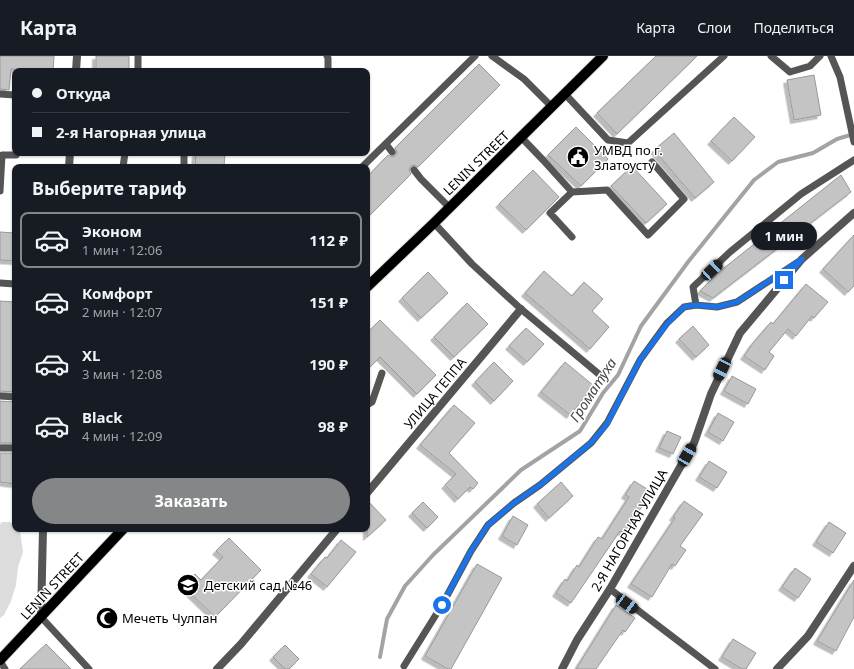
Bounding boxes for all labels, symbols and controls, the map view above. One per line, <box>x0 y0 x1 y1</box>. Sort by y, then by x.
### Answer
text: Карта <box>20 15 77 41</box>
text: Карта <box>636 18 675 37</box>
text: Слои <box>697 18 731 37</box>
text: Поделиться <box>753 18 834 37</box>
text: Откуда <box>56 83 111 103</box>
text: 2-я Нагорная улица <box>56 122 206 142</box>
street label: LENIN STREET <box>439 126 514 199</box>
place label: УМВД по г. Златоусту <box>594 141 663 174</box>
public building icon: УМВД по г. Златоусту <box>565 144 591 170</box>
text: Выберите тариф <box>32 176 187 200</box>
text: Эконом <box>82 221 142 241</box>
icon: car <box>34 222 70 258</box>
callout: 1 мин <box>751 222 817 250</box>
text: 1 мин <box>765 227 804 245</box>
text: 112 ₽ <box>309 230 348 250</box>
text: 1 мин · 12:06 <box>82 241 162 259</box>
car <box>699 257 725 283</box>
route end <box>775 271 793 289</box>
text: Комфорт <box>82 283 152 303</box>
icon: car <box>34 284 70 320</box>
text: 151 ₽ <box>309 292 348 312</box>
text: 2 мин · 12:07 <box>82 303 162 321</box>
text: XL <box>82 345 100 365</box>
icon: car <box>34 346 70 382</box>
street label: УЛИЦА ГЕППА <box>400 353 471 433</box>
text: 190 ₽ <box>309 354 348 374</box>
water label: Громатуха <box>565 354 620 425</box>
car <box>711 356 733 382</box>
text: 3 мин · 12:08 <box>82 365 162 383</box>
text: Black <box>82 407 122 427</box>
icon: car <box>34 408 70 444</box>
text: 98 ₽ <box>318 416 348 436</box>
text: 4 мин · 12:09 <box>82 427 162 445</box>
car <box>676 442 698 468</box>
street label: 2-Я НАГОРНАЯ УЛИЦА <box>587 465 672 595</box>
button: Заказать <box>32 478 350 524</box>
street label: LENIN STREET <box>16 548 88 623</box>
school or university icon: Детский сад №46 <box>175 572 201 598</box>
place label: Детский сад №46 <box>204 576 312 594</box>
car <box>614 592 640 616</box>
route start <box>433 596 451 614</box>
mosque icon: Мечеть Чулпан <box>94 605 120 631</box>
place label: Мечеть Чулпан <box>122 609 217 627</box>

